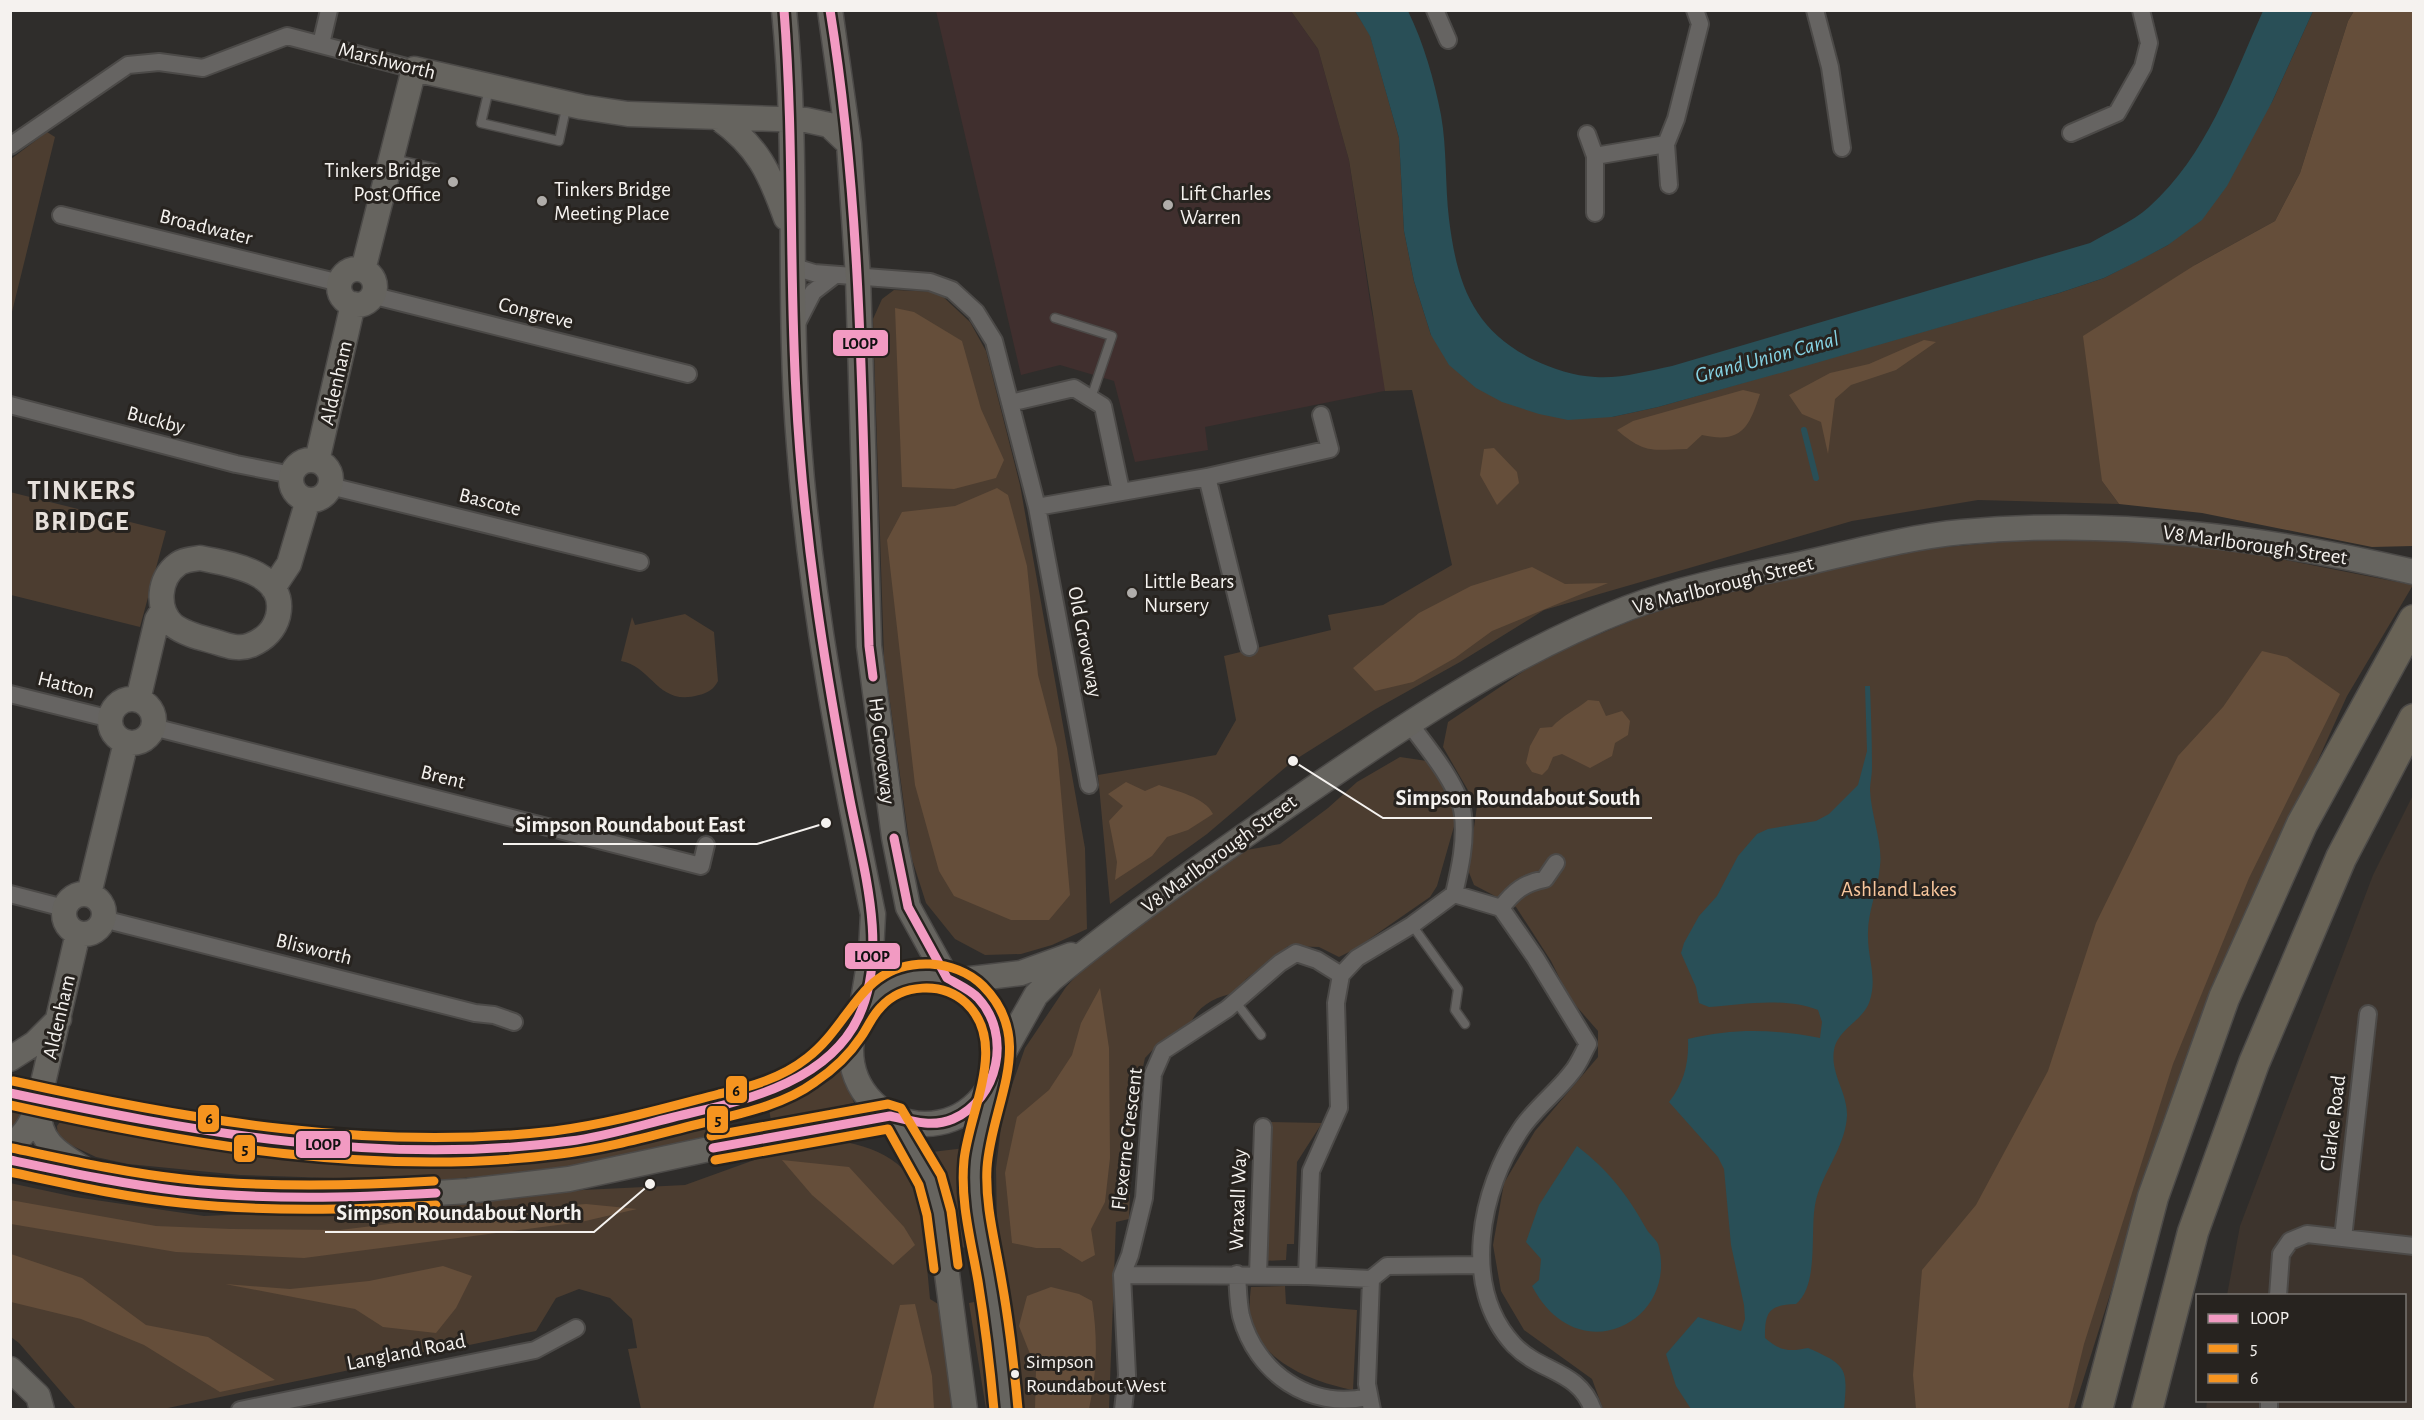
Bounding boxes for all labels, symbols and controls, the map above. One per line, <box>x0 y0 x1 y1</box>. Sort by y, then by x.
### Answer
street label: Marshworth <box>336 39 438 83</box>
place label: Tinkers Bridge Post Office <box>324 160 441 205</box>
marker: Tinkers Bridge Post Office <box>446 175 460 189</box>
place label: Tinkers Bridge Meeting Place <box>554 179 671 224</box>
place label: Lift Charles Warren <box>1180 183 1271 228</box>
marker: Tinkers Bridge Meeting Place <box>535 194 549 208</box>
marker: Lift Charles Warren <box>1161 198 1175 212</box>
street label: Broadwater <box>157 205 255 249</box>
street label: Congreve <box>496 294 576 332</box>
water label: Grand Union Canal <box>1693 327 1841 387</box>
line badge: LOOP <box>832 329 889 357</box>
text: LOOP <box>842 336 878 352</box>
street label: Aldenham <box>316 339 356 427</box>
street label: Buckby <box>125 402 187 438</box>
district label: TINKERS BRIDGE <box>27 477 137 535</box>
street label: Bascote <box>457 484 523 520</box>
street label: V8 Marlborough Street <box>2162 522 2349 568</box>
street label: V8 Marlborough Street <box>1630 552 1816 618</box>
place label: Little Bears Nursery <box>1144 571 1234 616</box>
street label: Old Groveway <box>1064 585 1106 699</box>
marker: Little Bears Nursery <box>1125 586 1139 600</box>
street label: Hatton <box>35 668 97 702</box>
street label: H9 Groveway <box>865 697 899 805</box>
street label: Brent <box>419 761 468 793</box>
callout: Simpson Roundabout South <box>1383 778 1652 818</box>
text: Simpson Roundabout South <box>1396 787 1641 809</box>
street label: V8 Marlborough Street <box>1138 791 1301 917</box>
callout: Simpson Roundabout East <box>503 804 757 844</box>
text: Simpson Roundabout East <box>515 814 746 836</box>
park label: Ashland Lakes <box>1841 879 1957 900</box>
street label: Blisworth <box>274 929 354 969</box>
line badge: LOOP <box>844 942 901 970</box>
text: LOOP <box>854 949 890 965</box>
street label: Aldenham <box>39 973 79 1061</box>
street label: Flexerne Crescent <box>1108 1066 1146 1211</box>
street label: Clarke Road <box>2317 1074 2349 1172</box>
line badge: 6 <box>725 1075 748 1104</box>
text: 6 <box>732 1083 740 1099</box>
line badge: 6 <box>197 1104 220 1133</box>
line badge: 5 <box>706 1105 729 1134</box>
text: 6 <box>205 1111 213 1127</box>
text: 5 <box>715 1112 722 1128</box>
line badge: LOOP <box>295 1130 351 1159</box>
line badge: 5 <box>233 1134 256 1163</box>
text: LOOP <box>305 1137 341 1153</box>
text: 5 <box>242 1141 249 1157</box>
street label: Wraxall Way <box>1226 1148 1250 1252</box>
callout: Simpson Roundabout North <box>325 1192 594 1232</box>
text: Simpson Roundabout North <box>336 1202 582 1224</box>
legend <box>2196 1294 2406 1402</box>
text: LOOP <box>2250 1310 2289 1328</box>
street label: Langland Road <box>345 1330 467 1374</box>
text: 5 <box>2250 1340 2258 1358</box>
place label: Simpson Roundabout West <box>1026 1352 1167 1396</box>
marker: Simpson Roundabout West <box>1009 1368 1021 1380</box>
text: 6 <box>2250 1370 2258 1388</box>

